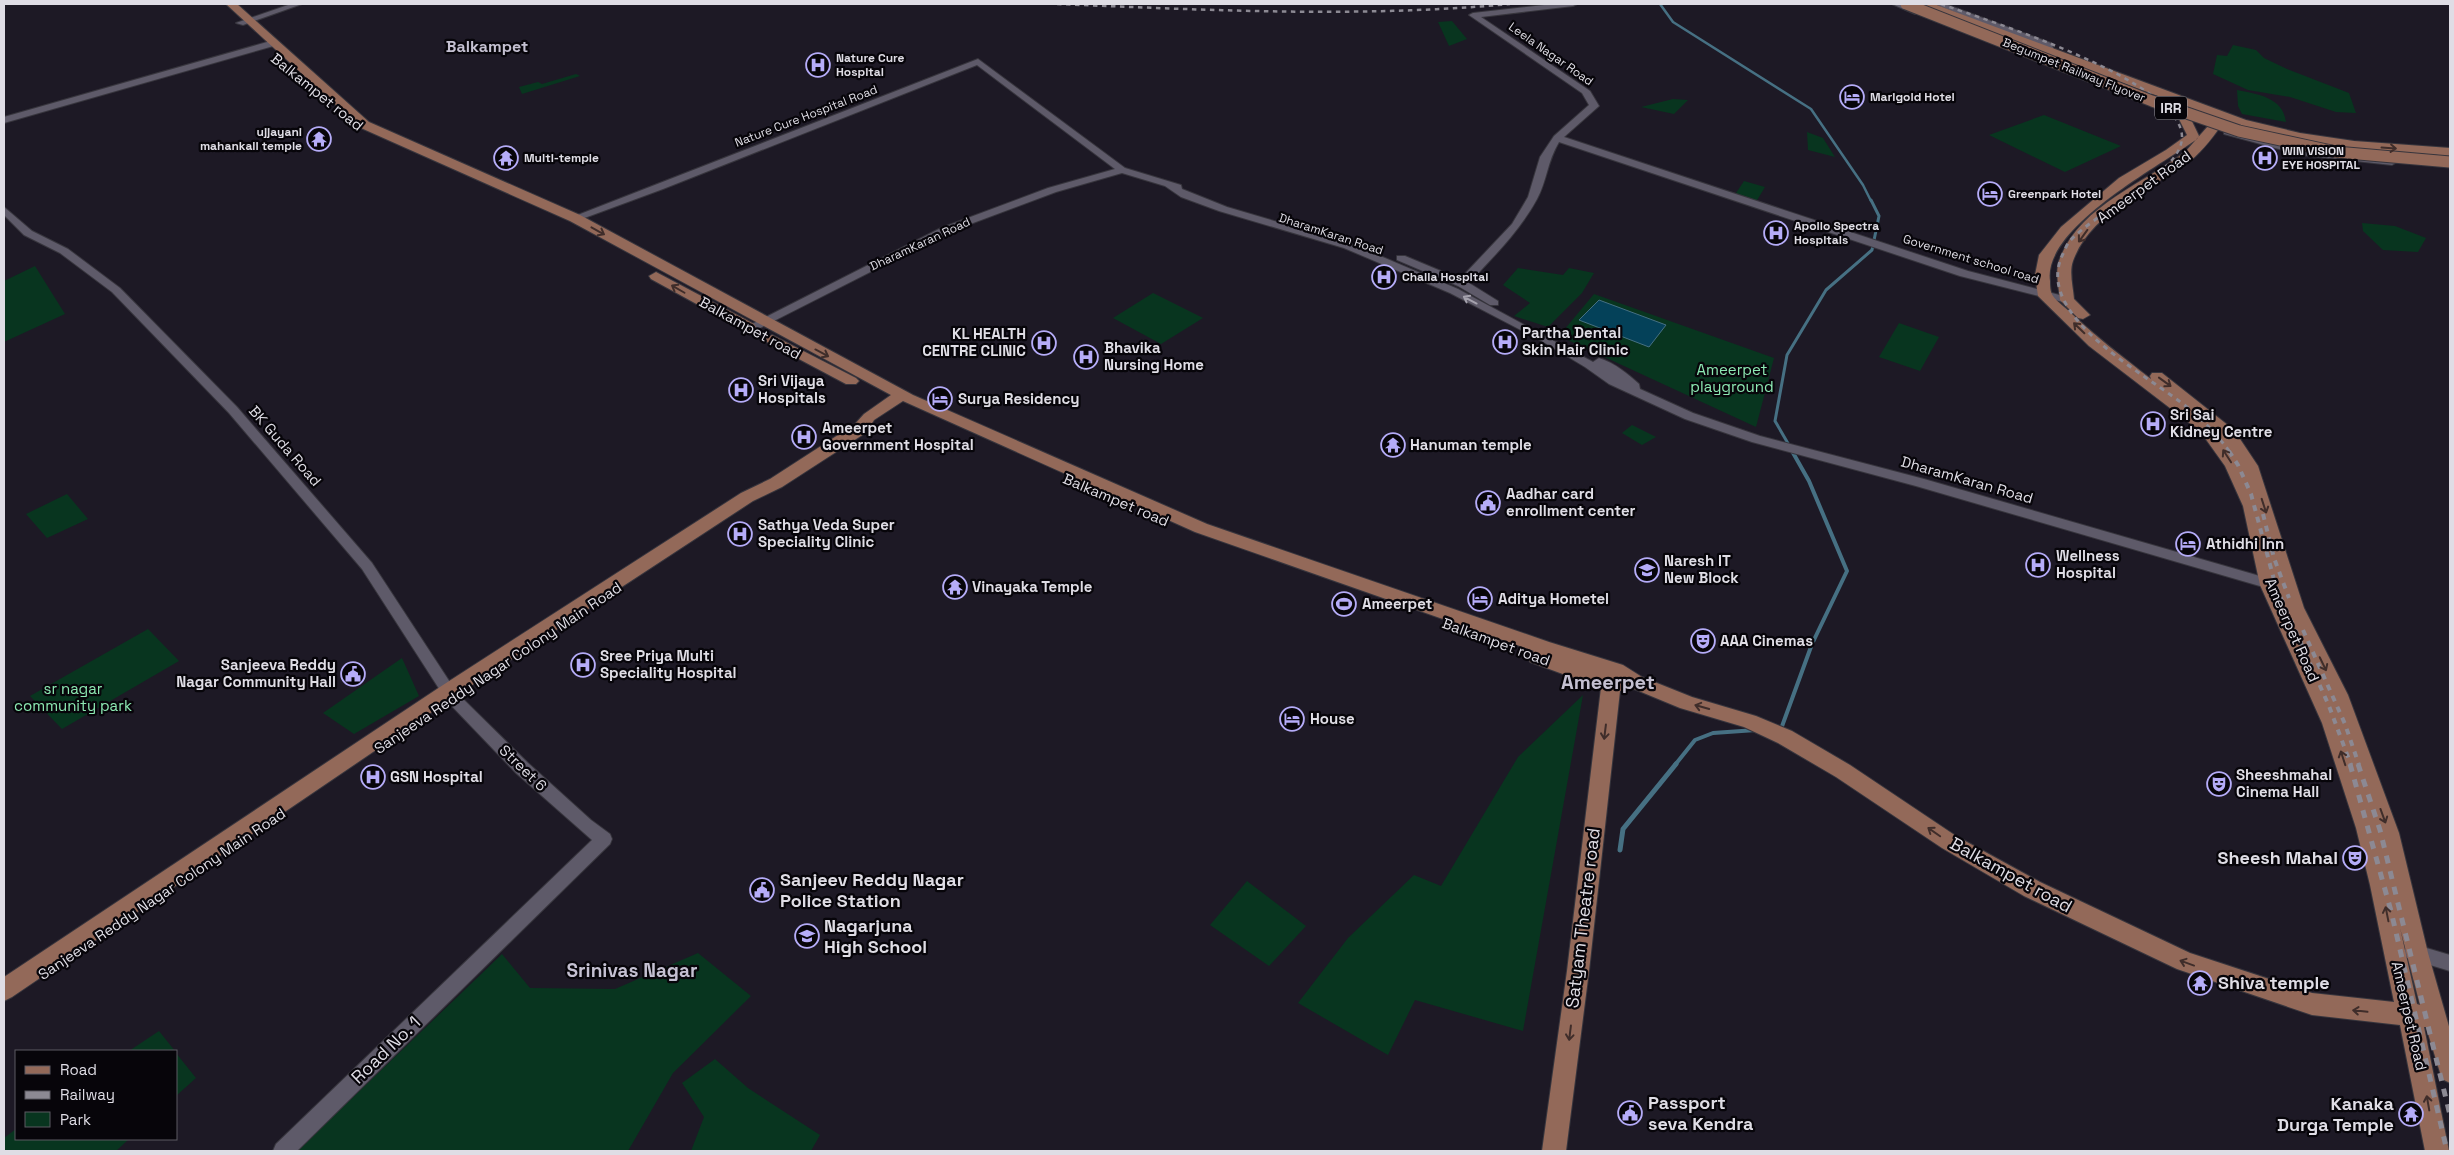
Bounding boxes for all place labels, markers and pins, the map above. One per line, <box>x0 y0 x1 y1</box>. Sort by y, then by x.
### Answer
place label: Nature Cure Hospital <box>836 50 905 80</box>
hospital icon: Nature Cure Hospital <box>805 52 831 78</box>
hotel icon: Marigold Hotel <box>1839 84 1865 110</box>
place label: Marigold Hotel <box>1870 89 1955 105</box>
place label: ujjayani mahankali temple <box>200 124 302 154</box>
temple icon: ujjayani mahankali temple <box>306 126 332 152</box>
place label: WIN VISION EYE HOSPITAL <box>2282 143 2360 173</box>
temple icon: Multi-temple <box>493 145 519 171</box>
hospital icon: WIN VISION EYE HOSPITAL <box>2252 145 2278 171</box>
place label: Multi-temple <box>524 150 599 166</box>
hotel icon: Greenpark Hotel <box>1977 181 2003 207</box>
place label: Greenpark Hotel <box>2008 186 2101 202</box>
place label: Apollo Spectra Hospitals <box>1794 218 1879 248</box>
hospital icon: Apollo Spectra Hospitals <box>1763 220 1789 246</box>
hospital icon: Challa Hospital <box>1371 264 1397 290</box>
place label: Challa Hospital <box>1402 269 1488 285</box>
place label: Partha Dental Skin Hair Clinic <box>1522 323 1629 359</box>
place label: KL HEALTH CENTRE CLINIC <box>922 324 1026 360</box>
hospital icon: Partha Dental Skin Hair Clinic <box>1492 329 1518 355</box>
hospital icon: KL HEALTH CENTRE CLINIC <box>1031 330 1057 356</box>
place label: Bhavika Nursing Home <box>1104 338 1204 374</box>
hospital icon: Bhavika Nursing Home <box>1073 344 1099 370</box>
place label: Sri Vijaya Hospitals <box>758 371 826 407</box>
hospital icon: Sri Vijaya Hospitals <box>728 377 754 403</box>
hotel icon: Surya Residency <box>927 386 953 412</box>
place label: Surya Residency <box>958 389 1079 408</box>
place label: Sri Sai Kidney Centre <box>2170 405 2273 441</box>
hospital icon: Sri Sai Kidney Centre <box>2140 411 2166 437</box>
place label: Ameerpet Government Hospital <box>822 418 974 454</box>
hospital icon: Ameerpet Government Hospital <box>791 424 817 450</box>
temple icon: Hanuman temple <box>1380 432 1406 458</box>
place label: Hanuman temple <box>1410 435 1532 454</box>
place label: Aadhar card enrollment center <box>1506 484 1636 520</box>
public building icon: Aadhar card enrollment center <box>1475 490 1501 516</box>
place label: Sathya Veda Super Speciality Clinic <box>758 515 895 551</box>
hospital icon: Sathya Veda Super Speciality Clinic <box>727 521 753 547</box>
hotel icon: Athidhi Inn <box>2175 531 2201 557</box>
place label: Athidhi Inn <box>2206 534 2284 553</box>
place label: Wellness Hospital <box>2056 546 2120 582</box>
place label: Naresh IT New Block <box>1664 551 1739 587</box>
hospital icon: Wellness Hospital <box>2025 552 2051 578</box>
school or university icon: Naresh IT New Block <box>1634 557 1660 583</box>
temple icon: Vinayaka Temple <box>942 574 968 600</box>
place label: Vinayaka Temple <box>972 577 1093 596</box>
hotel icon: Aditya Hometel <box>1467 586 1493 612</box>
place label: Aditya Hometel <box>1498 589 1609 608</box>
sports icon: Ameerpet <box>1331 591 1357 617</box>
place label: Ameerpet <box>1362 594 1433 613</box>
theatre icon: AAA Cinemas <box>1690 628 1716 654</box>
place label: AAA Cinemas <box>1720 631 1813 650</box>
place label: Sree Priya Multi Speciality Hospital <box>600 646 737 682</box>
hospital icon: Sree Priya Multi Speciality Hospital <box>570 652 596 678</box>
place label: Sanjeeva Reddy Nagar Community Hall <box>176 655 336 691</box>
public building icon: Sanjeeva Reddy Nagar Community Hall <box>340 661 366 687</box>
hotel icon: House <box>1279 706 1305 732</box>
place label: House <box>1310 709 1355 728</box>
hospital icon: GSN Hospital <box>360 764 386 790</box>
place label: Sheeshmahal Cinema Hall <box>2236 765 2332 801</box>
place label: GSN Hospital <box>390 767 483 786</box>
theatre icon: Sheeshmahal Cinema Hall <box>2206 771 2232 797</box>
theatre icon: Sheesh Mahal <box>2342 845 2368 871</box>
place label: Sheesh Mahal <box>2218 846 2338 869</box>
place label: Sanjeev Reddy Nagar Police Station <box>780 868 964 912</box>
public building icon: Sanjeev Reddy Nagar Police Station <box>749 877 775 903</box>
place label: Nagarjuna High School <box>824 914 927 958</box>
school or university icon: Nagarjuna High School <box>794 923 820 949</box>
temple icon: Shiva temple <box>2187 970 2213 996</box>
place label: Shiva temple <box>2218 971 2330 994</box>
place label: Passport seva Kendra <box>1648 1091 1754 1135</box>
place label: Kanaka Durga Temple <box>2277 1092 2395 1136</box>
public building icon: Passport seva Kendra <box>1617 1100 1643 1126</box>
temple icon: Kanaka Durga Temple <box>2398 1101 2424 1127</box>

